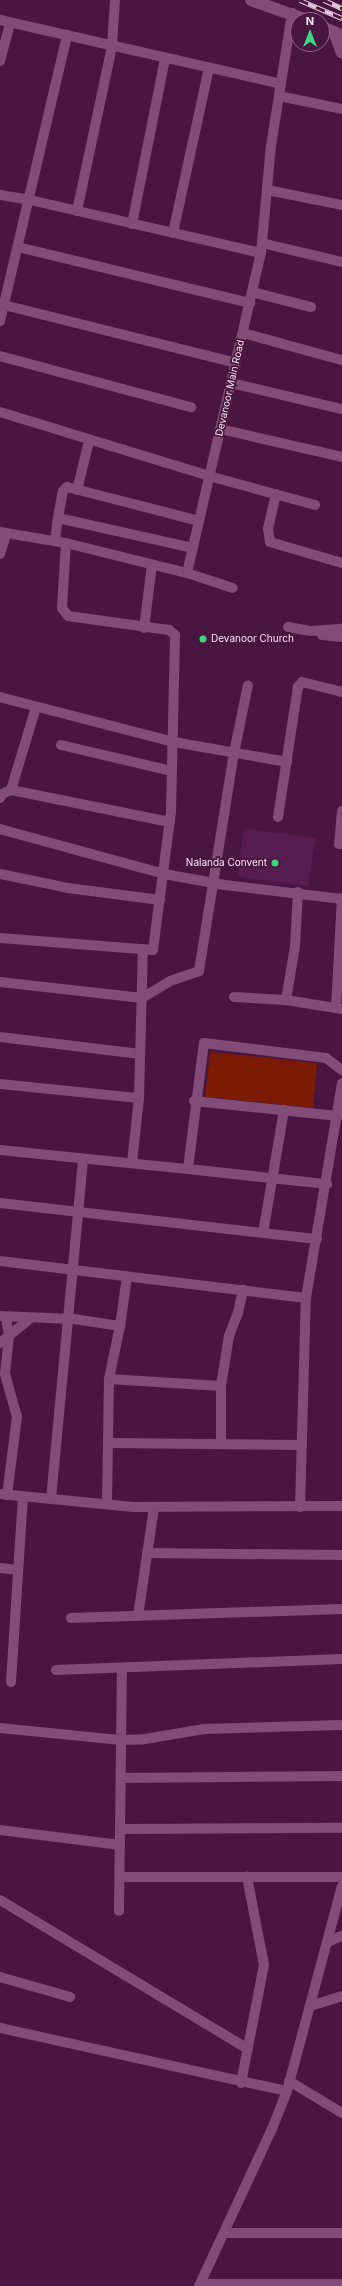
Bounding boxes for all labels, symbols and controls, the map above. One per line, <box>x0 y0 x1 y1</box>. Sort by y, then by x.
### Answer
north arrow <box>290 12 330 52</box>
text: N <box>306 14 314 28</box>
street label: Devanoor Main Road <box>213 339 247 437</box>
place label: Devanoor Church <box>211 633 294 645</box>
marker: Devanoor Church <box>198 634 208 644</box>
place label: Nalanda Convent <box>186 857 267 869</box>
marker: Nalanda Convent <box>270 858 280 868</box>

